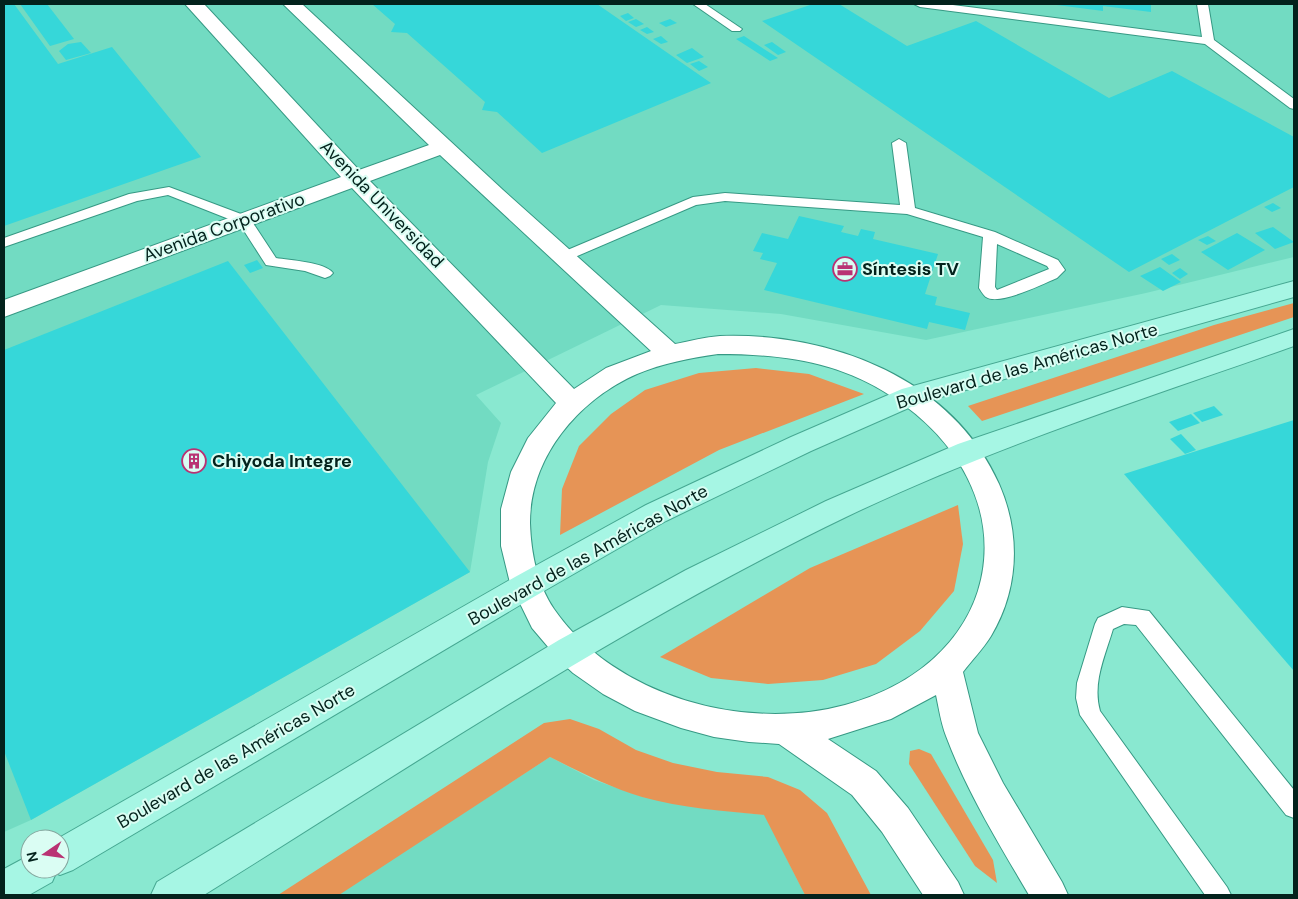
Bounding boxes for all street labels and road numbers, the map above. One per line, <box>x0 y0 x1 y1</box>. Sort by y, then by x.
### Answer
street label: Avenida Universidad <box>315 135 449 273</box>
street label: Avenida Corporativo <box>140 187 308 267</box>
street label: Boulevard de las Américas Norte <box>894 317 1160 415</box>
street label: Boulevard de las Américas Norte <box>464 479 712 631</box>
street label: Boulevard de las Américas Norte <box>113 678 359 834</box>

